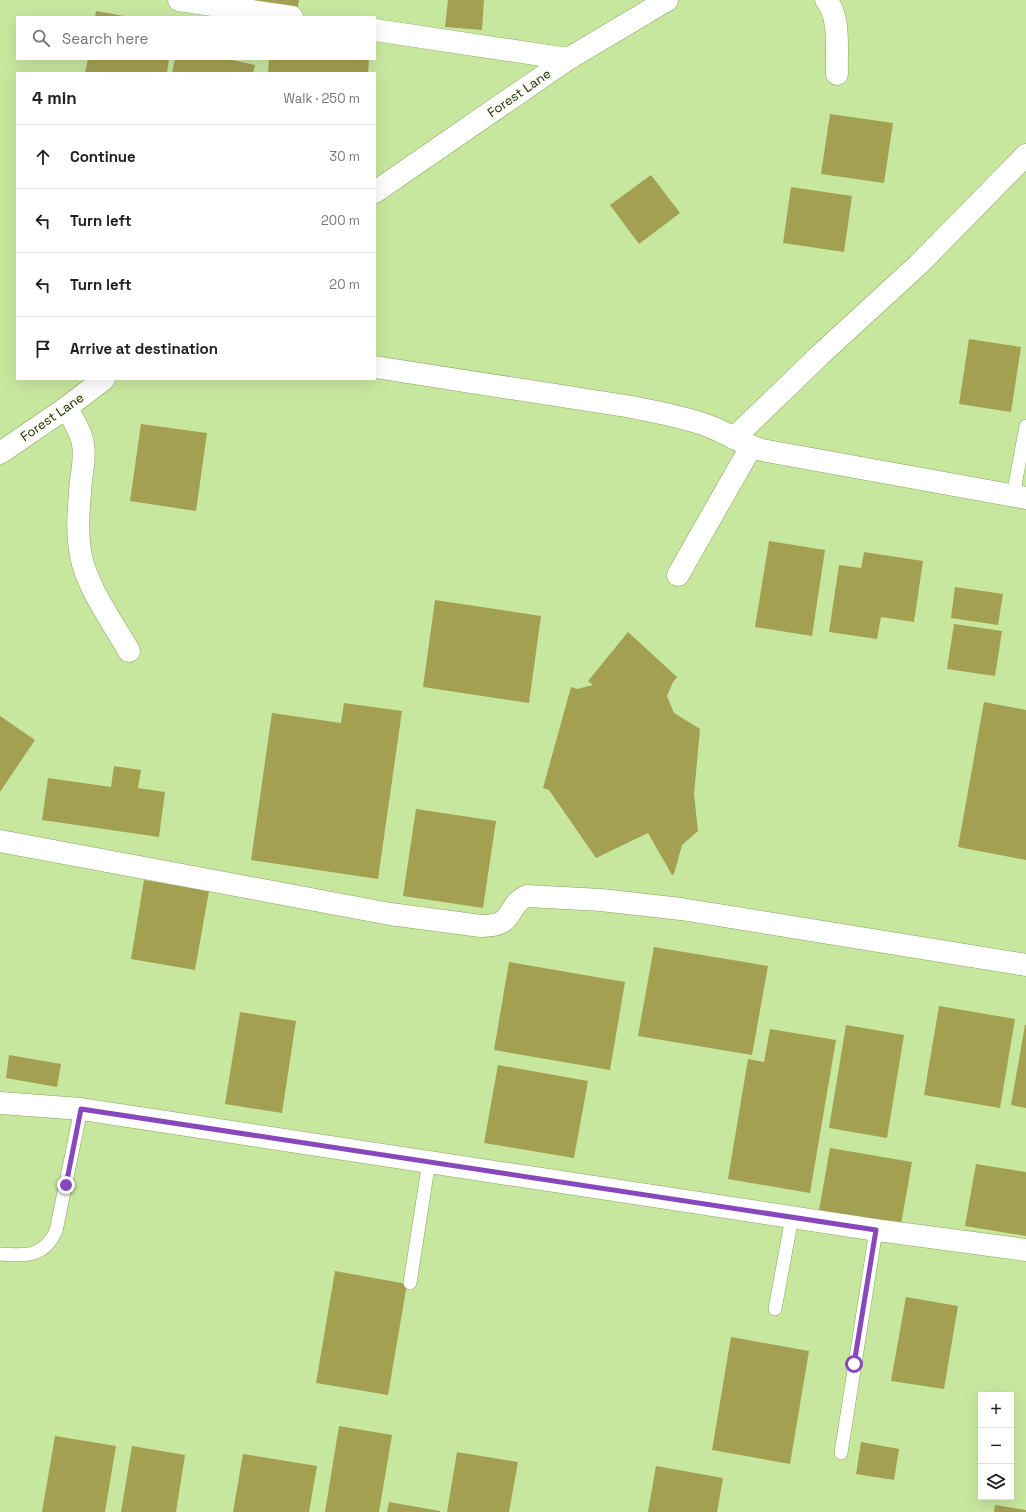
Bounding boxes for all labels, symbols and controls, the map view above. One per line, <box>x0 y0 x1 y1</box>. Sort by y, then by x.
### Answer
search box <box>16 16 376 60</box>
icon: search <box>30 27 52 49</box>
text: Search here <box>62 29 148 48</box>
street label: Forest Lane <box>484 65 554 121</box>
text: 4 min <box>32 87 77 109</box>
text: Walk · 250 m <box>284 90 360 107</box>
icon: ahead <box>32 146 54 168</box>
text: Continue <box>70 147 136 166</box>
text: 30 m <box>329 148 360 165</box>
icon: left <box>32 210 54 232</box>
text: Turn left <box>70 211 132 230</box>
text: 200 m <box>321 212 360 229</box>
icon: left <box>32 274 54 296</box>
text: Turn left <box>70 275 132 294</box>
text: 20 m <box>329 276 360 293</box>
icon: arrive <box>32 338 54 360</box>
text: Arrive at destination <box>70 339 218 358</box>
street label: Forest Lane <box>17 389 87 445</box>
route end <box>57 1176 75 1194</box>
route start <box>845 1355 863 1373</box>
map controls <box>978 1392 1014 1500</box>
button: + <box>978 1392 1014 1428</box>
button: − <box>978 1428 1014 1464</box>
button: layers <box>978 1464 1014 1500</box>

